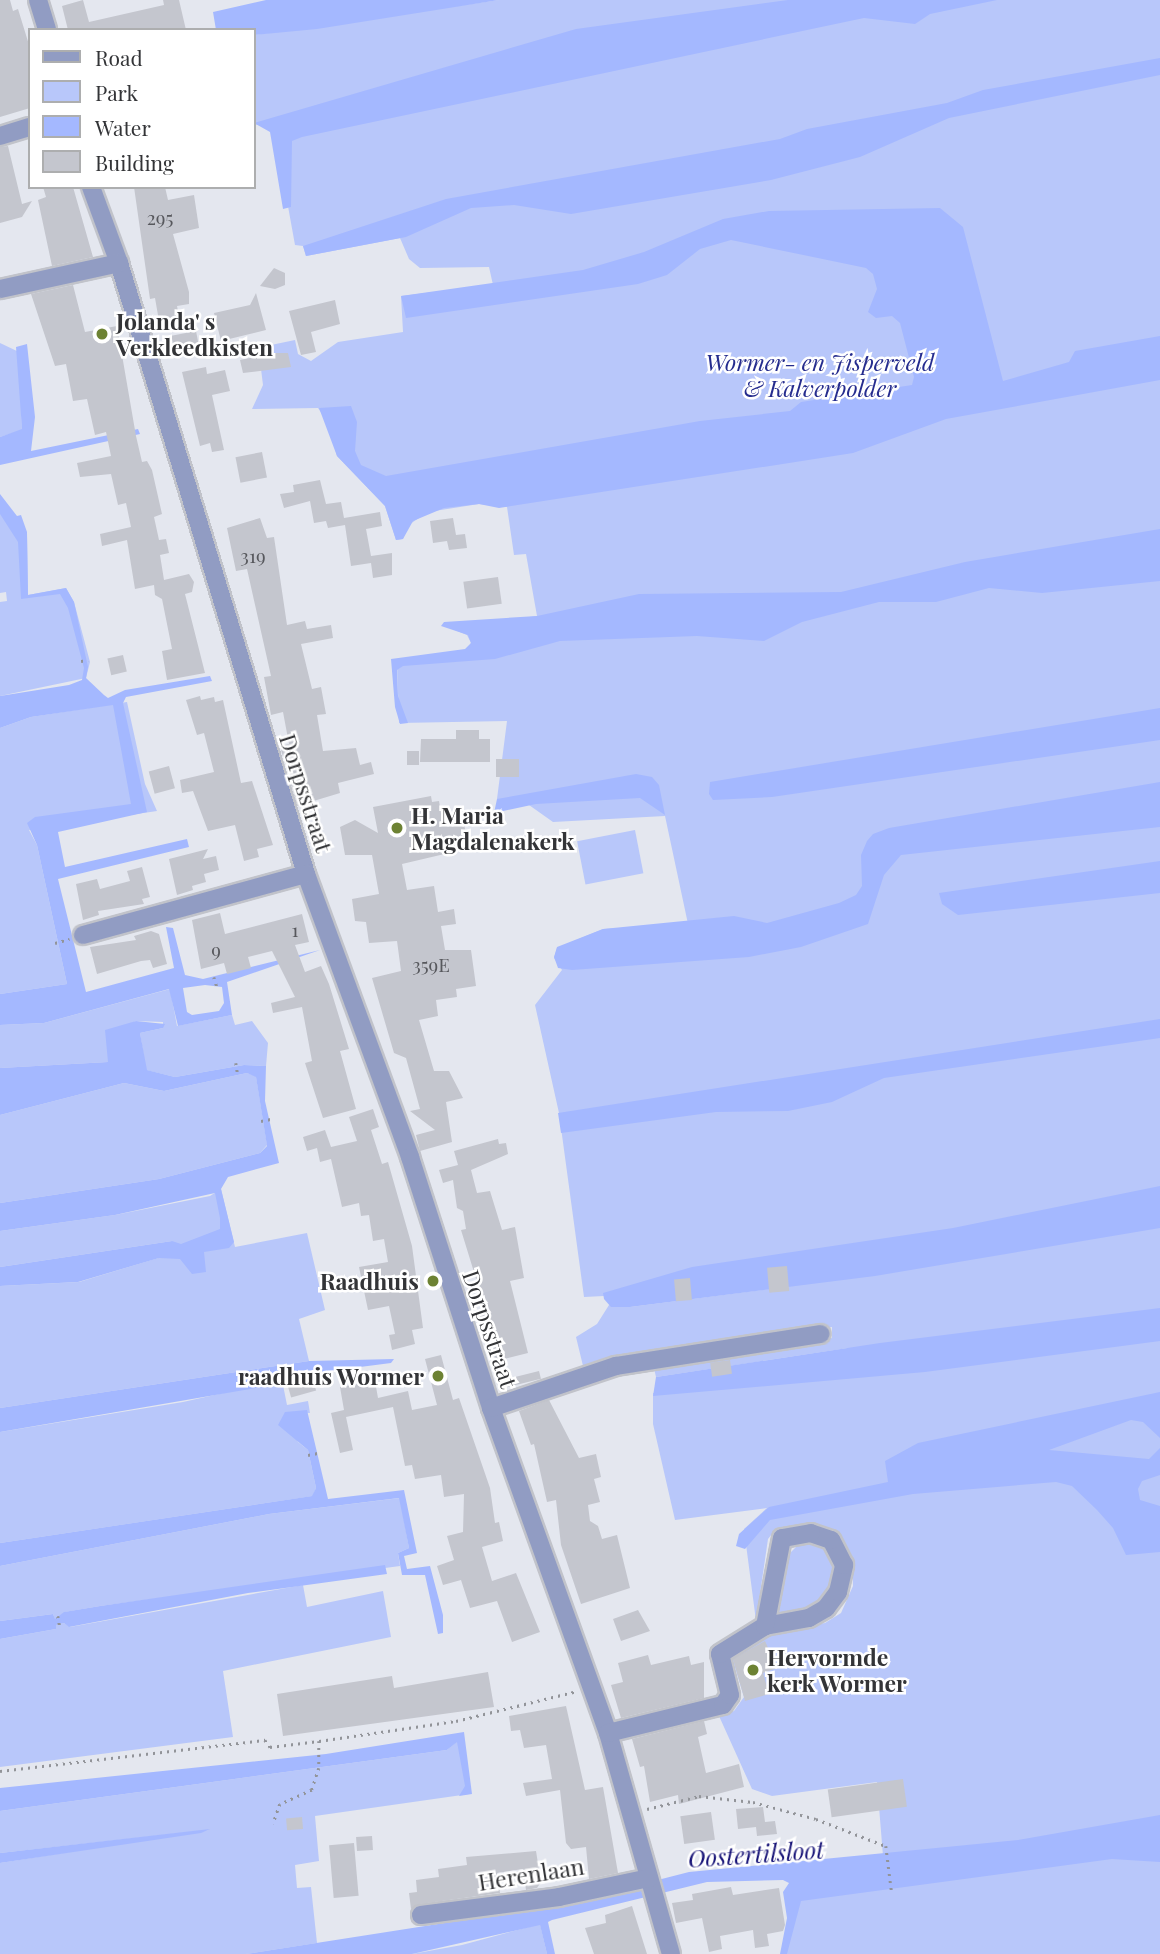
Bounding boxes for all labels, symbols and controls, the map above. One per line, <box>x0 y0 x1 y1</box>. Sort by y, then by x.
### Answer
legend <box>28 28 256 189</box>
text: Road <box>95 43 143 71</box>
text: Park <box>95 78 138 106</box>
text: Water <box>95 113 151 141</box>
text: Building <box>95 148 174 176</box>
house number: 295 <box>147 207 173 229</box>
place label: Jolanda' s Verkleedkisten <box>116 307 273 361</box>
marker: Jolanda' s Verkleedkisten <box>94 326 110 342</box>
park label: Wormer- en Jisperveld & Kalverpolder <box>706 348 934 402</box>
house number: 319 <box>240 545 266 567</box>
street label: Dorpsstraat <box>274 730 338 856</box>
place label: H. Maria Magdalenakerk <box>411 801 574 855</box>
marker: H. Maria Magdalenakerk <box>389 820 405 836</box>
house number: 1 <box>291 919 299 941</box>
house number: 9 <box>211 939 221 961</box>
house number: 359E <box>412 954 450 976</box>
street label: Dorpsstraat <box>457 1266 523 1392</box>
place label: Raadhuis <box>320 1267 419 1295</box>
marker: Raadhuis <box>425 1273 441 1289</box>
place label: raadhuis Wormer <box>237 1362 424 1390</box>
marker: raadhuis Wormer <box>430 1368 446 1384</box>
place label: Hervormde kerk Wormer <box>767 1643 908 1697</box>
marker: Hervormde kerk Wormer <box>745 1662 761 1678</box>
water label: Oostertilsloot <box>687 1835 825 1873</box>
street label: Herenlaan <box>476 1852 586 1896</box>

